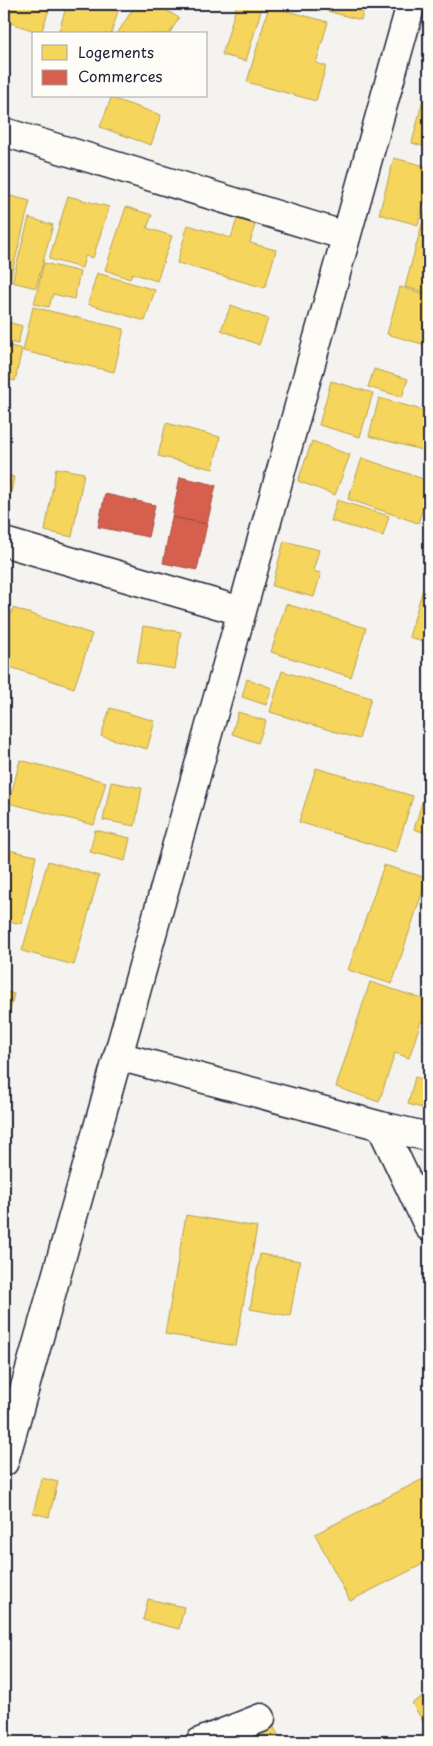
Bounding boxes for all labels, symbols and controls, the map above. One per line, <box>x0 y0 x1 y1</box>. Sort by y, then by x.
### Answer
legend <box>32 32 208 98</box>
text: Logements <box>78 40 154 63</box>
text: Commerces <box>78 64 163 87</box>

